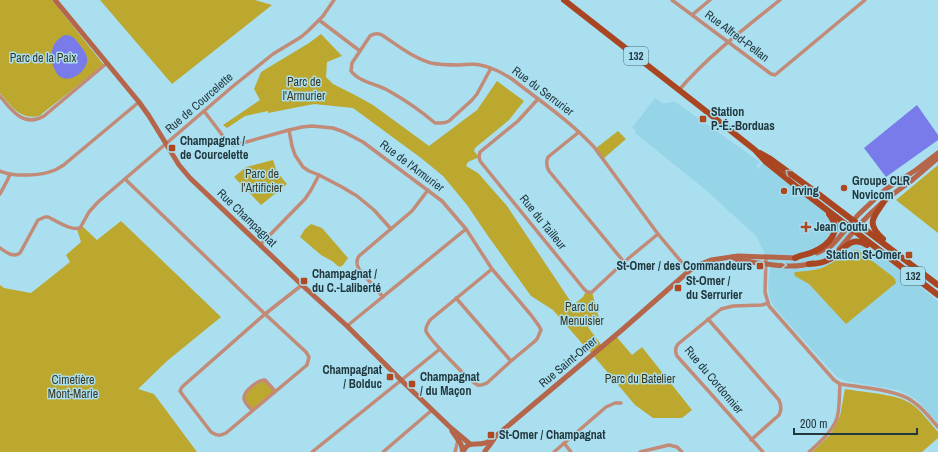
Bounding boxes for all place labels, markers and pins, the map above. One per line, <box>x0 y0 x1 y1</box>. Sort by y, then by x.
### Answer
place label: Station P.-É.-Borduas <box>711 104 775 134</box>
marker: Station P.-É.-Borduas <box>698 114 708 124</box>
place label: Champagnat / de Courcelette <box>180 133 249 163</box>
marker: Champagnat / de Courcelette <box>167 143 177 153</box>
place label: Groupe CLR Novicom <box>852 173 910 203</box>
place label: Irving <box>792 183 819 199</box>
marker: Groupe CLR Novicom <box>839 183 849 193</box>
marker: Irving <box>779 186 789 196</box>
place label: Jean Coutu <box>814 219 868 235</box>
marker: Jean Coutu <box>801 222 811 232</box>
place label: Station St-Omer <box>826 247 901 263</box>
marker: Station St-Omer <box>904 250 914 260</box>
place label: St-Omer / des Commandeurs <box>616 258 753 274</box>
marker: St-Omer / des Commandeurs <box>755 261 765 271</box>
place label: Champagnat / du C.-Laliberté <box>312 266 381 296</box>
place label: St-Omer / du Serrurier <box>686 273 743 303</box>
marker: Champagnat / du C.-Laliberté <box>299 276 309 286</box>
marker: St-Omer / du Serrurier <box>673 283 683 293</box>
place label: Champagnat / Bolduc <box>322 362 383 392</box>
place label: Champagnat / du Maçon <box>420 369 480 399</box>
marker: Champagnat / Bolduc <box>385 372 395 382</box>
marker: Champagnat / du Maçon <box>407 379 417 389</box>
place label: St-Omer / Champagnat <box>499 427 606 443</box>
marker: St-Omer / Champagnat <box>486 430 496 440</box>

